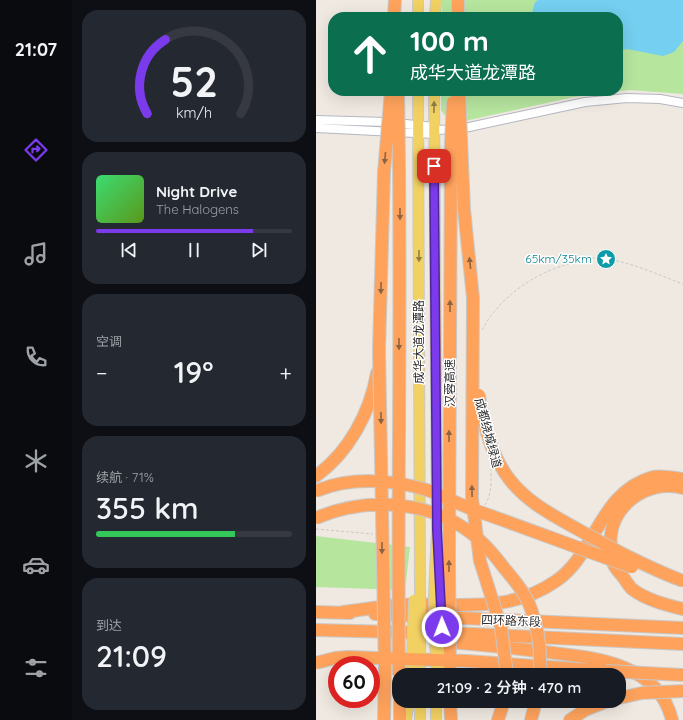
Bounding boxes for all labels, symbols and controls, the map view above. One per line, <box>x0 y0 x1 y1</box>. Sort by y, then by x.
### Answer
text: 100 m <box>410 23 489 58</box>
icon: ahead <box>344 28 396 80</box>
text: 21:07 <box>15 38 57 61</box>
text: 52 <box>170 55 218 107</box>
text: 成华大道龙潭路 <box>410 61 536 84</box>
one-way arrow <box>431 100 437 113</box>
text: km/h <box>176 104 212 122</box>
icon: directions <box>22 136 50 164</box>
pin <box>417 149 451 183</box>
one-way arrow <box>382 152 389 164</box>
icon: arrive <box>423 155 445 177</box>
text: Night Drive <box>156 182 237 201</box>
text: The Halogens <box>156 201 239 217</box>
one-way arrow <box>397 208 403 221</box>
icon: previous <box>118 239 140 261</box>
icon: pause <box>183 239 205 261</box>
icon: next <box>248 239 270 261</box>
icon: music <box>22 240 50 268</box>
place icon: 65km/35km <box>595 248 617 270</box>
one-way arrow <box>416 250 422 263</box>
place label: 65km/35km <box>525 251 592 266</box>
one-way arrow <box>467 257 473 269</box>
one-way arrow <box>378 282 384 295</box>
one-way arrow <box>447 299 453 312</box>
street label: 成华大道龙潭路 <box>411 300 426 384</box>
text: 空调 <box>96 333 122 349</box>
one-way arrow <box>396 338 402 351</box>
icon: phone <box>22 343 50 371</box>
text: 19° <box>174 353 213 391</box>
text: − <box>96 359 107 387</box>
text: + <box>280 359 292 387</box>
street label: 汉蓉高速 <box>442 359 457 407</box>
street label: 成都绕城绿道 <box>472 396 505 470</box>
one-way arrow <box>378 412 384 425</box>
one-way arrow <box>446 429 452 442</box>
icon: climate <box>22 447 50 475</box>
text: 续航 · 71% <box>96 469 154 485</box>
one-way arrow <box>469 484 475 497</box>
text: 355 km <box>96 489 199 527</box>
one-way arrow <box>379 542 385 555</box>
icon: car <box>22 551 50 579</box>
one-way arrow <box>446 559 452 572</box>
position arrow <box>421 606 463 648</box>
street label: 四环路东段 <box>481 612 541 629</box>
text: 到达 <box>96 617 122 633</box>
text: 21:09 <box>96 637 167 675</box>
icon: filters <box>22 654 50 682</box>
speed limit sign: 60 <box>328 656 380 708</box>
text: 21:09 · 2 分钟 · 470 m <box>437 678 581 697</box>

